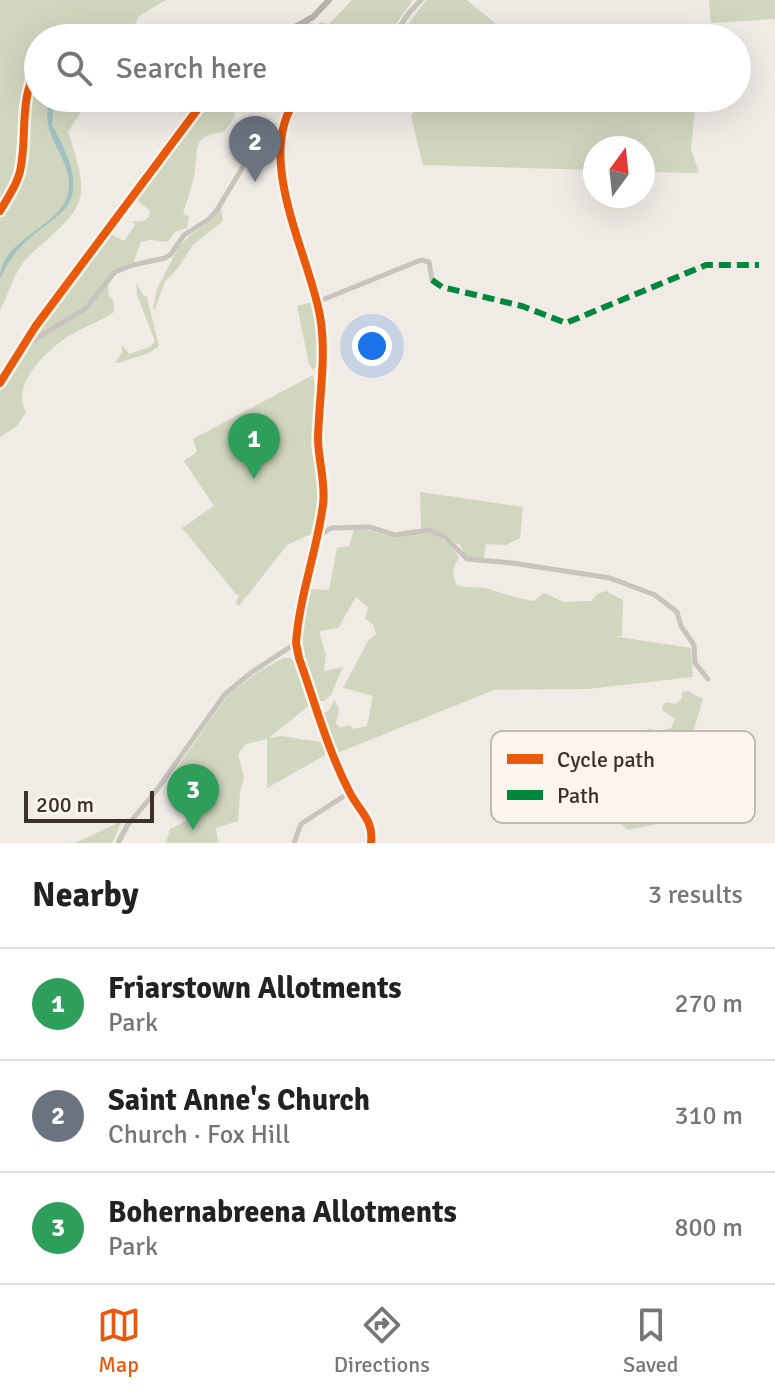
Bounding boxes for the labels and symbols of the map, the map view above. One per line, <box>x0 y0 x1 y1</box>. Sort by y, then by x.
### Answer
pin: 2 <box>229 116 281 182</box>
north arrow <box>583 136 655 208</box>
your location <box>352 326 392 366</box>
pin: 1 <box>228 413 280 479</box>
legend <box>491 731 755 823</box>
text: Cycle path <box>557 746 655 773</box>
pin: 3 <box>167 764 219 830</box>
text: Path <box>557 782 600 809</box>
scale bar <box>24 787 154 823</box>

